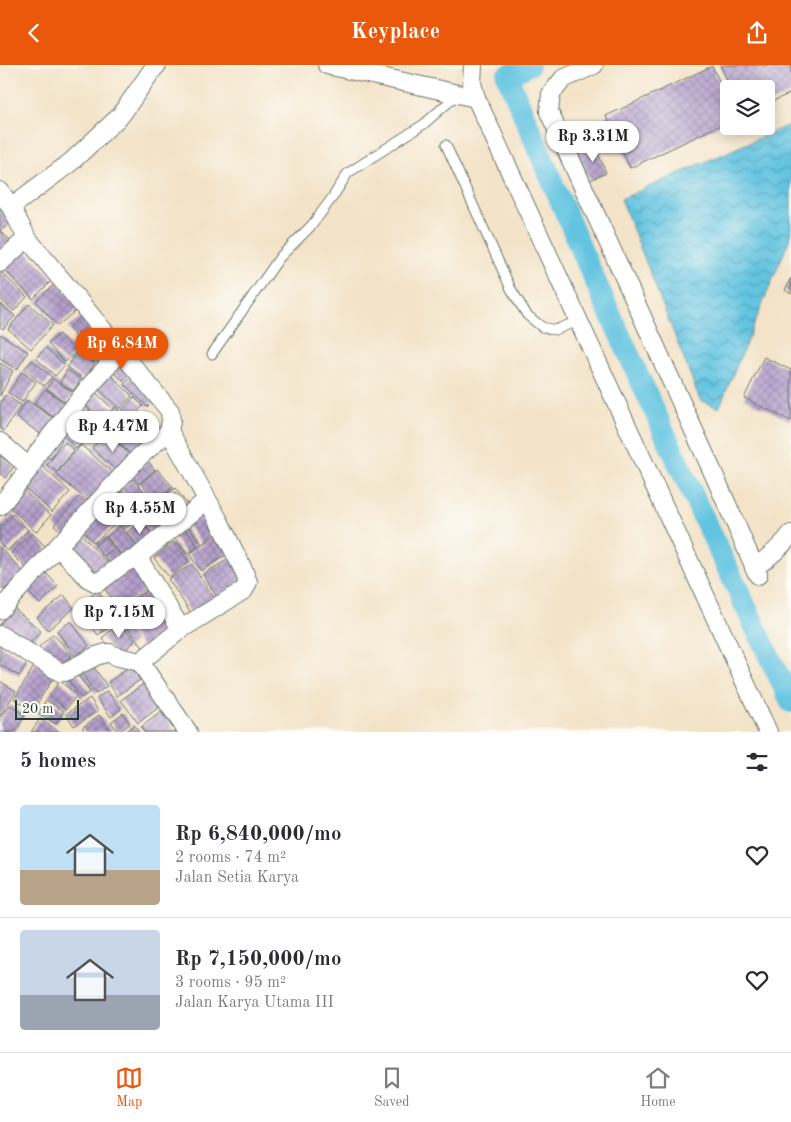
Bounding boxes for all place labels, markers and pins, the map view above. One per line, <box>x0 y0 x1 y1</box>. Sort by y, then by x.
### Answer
pin: Rp 3.31M <box>541 121 645 163</box>
pin: Rp 6.84M <box>70 327 174 370</box>
pin: Rp 4.47M <box>61 411 165 453</box>
pin: Rp 4.55M <box>88 493 192 535</box>
pin: Rp 7.15M <box>67 597 171 639</box>

